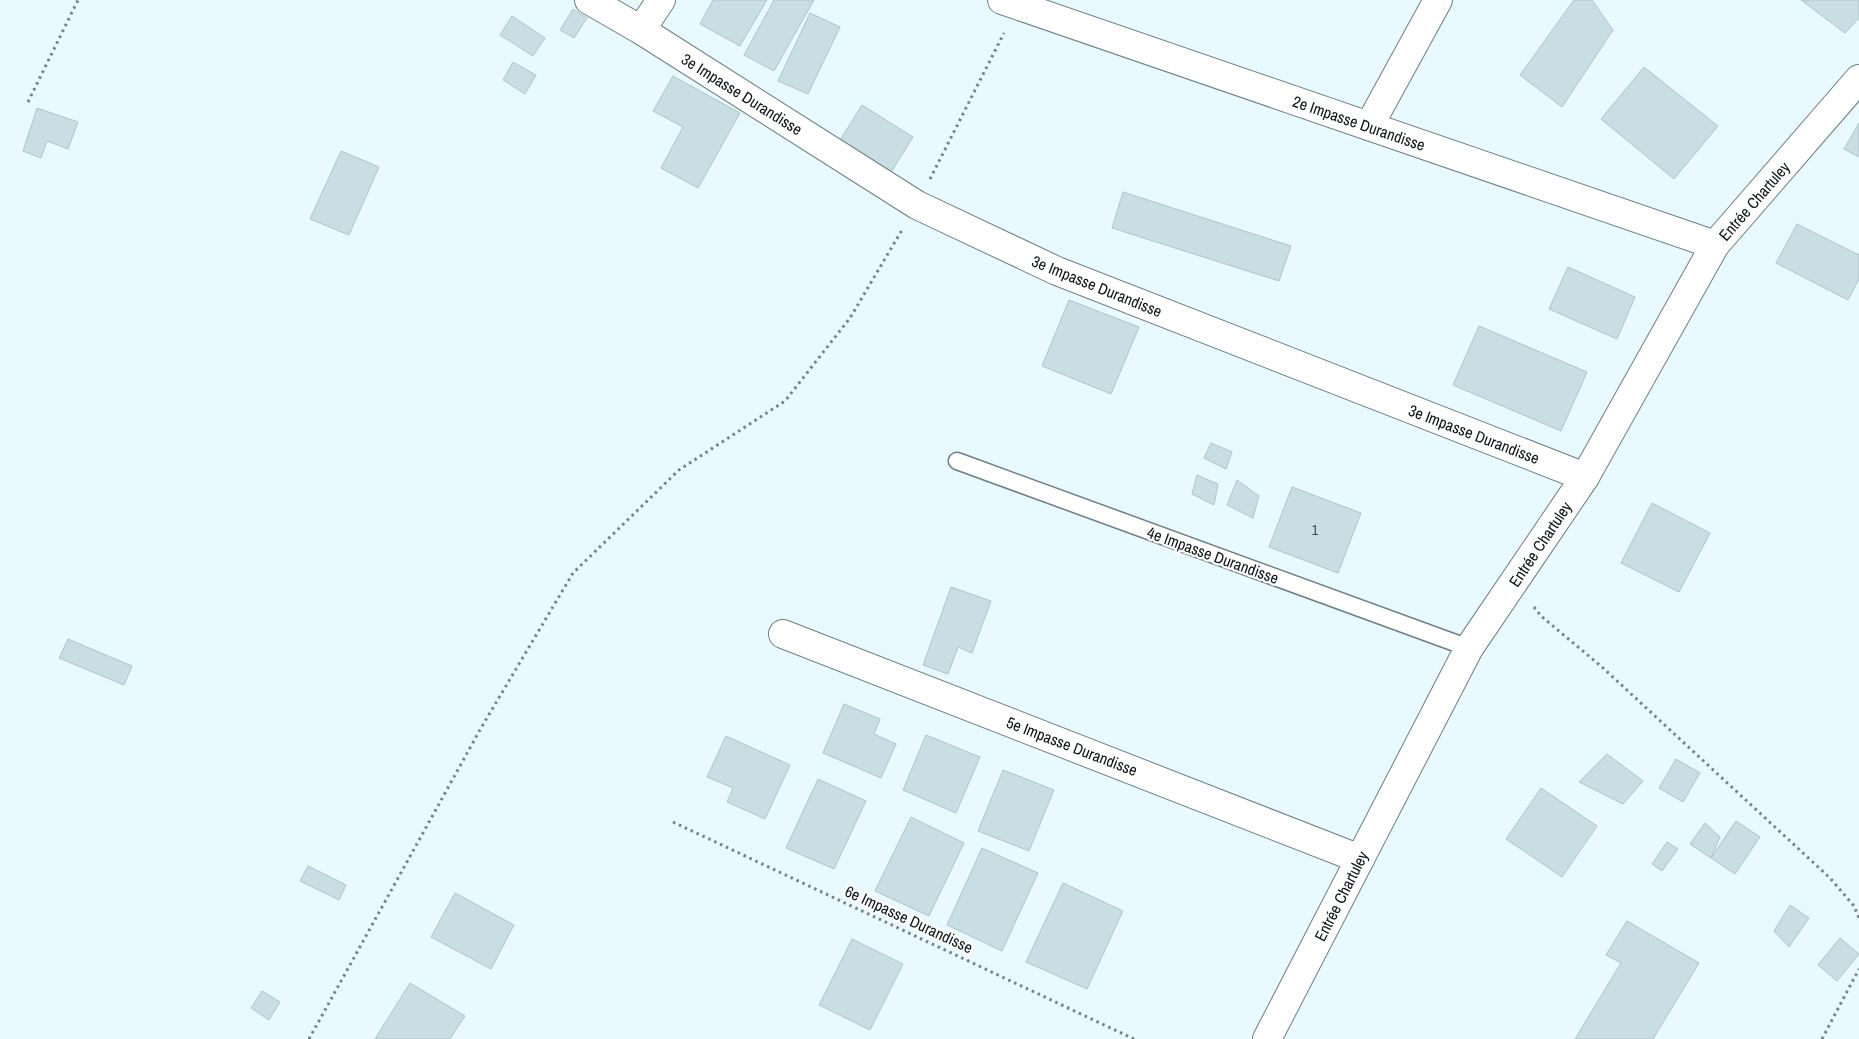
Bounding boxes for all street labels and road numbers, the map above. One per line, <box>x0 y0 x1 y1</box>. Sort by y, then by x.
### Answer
street label: 3e Impasse Durandisse <box>677 48 807 140</box>
street label: 2e Impasse Durandisse <box>1290 90 1428 156</box>
street label: Entrée Chartuley <box>1713 156 1795 245</box>
street label: 3e Impasse Durandisse <box>1029 250 1165 322</box>
street label: 3e Impasse Durandisse <box>1405 399 1543 469</box>
street label: Entrée Chartuley <box>1503 497 1577 591</box>
street label: 4e Impasse Durandisse <box>1144 521 1282 589</box>
street label: 5e Impasse Durandisse <box>1003 711 1141 781</box>
street label: Entrée Chartuley <box>1309 847 1373 945</box>
street label: 6e Impasse Durandisse <box>842 880 976 958</box>

